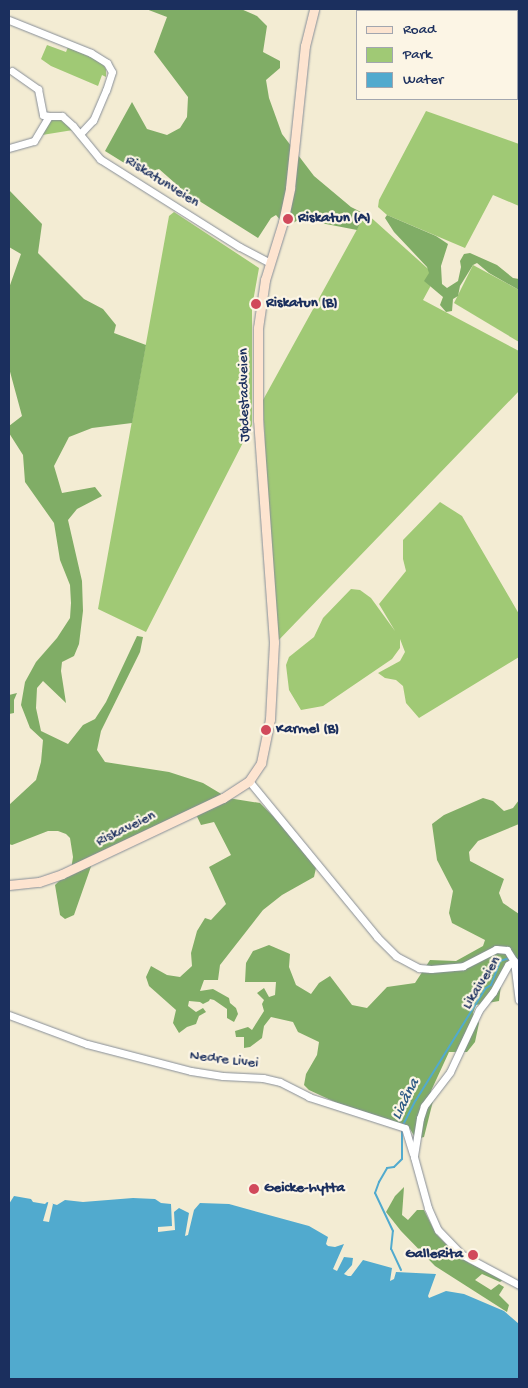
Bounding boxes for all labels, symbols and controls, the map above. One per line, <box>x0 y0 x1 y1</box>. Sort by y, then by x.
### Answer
legend <box>356 10 518 100</box>
text: Road <box>403 21 436 39</box>
text: Park <box>403 46 432 64</box>
text: Water <box>403 71 443 89</box>
street label: Riskatunveien <box>121 152 203 212</box>
place label: Riskatun (A) <box>298 210 371 228</box>
marker: Riskatun (A) <box>282 213 294 225</box>
place label: Riskatun (B) <box>266 295 338 313</box>
marker: Riskatun (B) <box>250 298 262 310</box>
street label: Jødestadveien <box>235 348 255 442</box>
place label: Karmel (B) <box>276 721 339 739</box>
marker: Karmel (B) <box>260 724 272 736</box>
street label: Riskaveien <box>93 807 159 851</box>
street label: Likaiveien <box>459 953 505 1013</box>
street label: Nedre Livei <box>189 1047 259 1073</box>
water label: Liaåna <box>389 1076 425 1124</box>
place label: Geicke-hytta <box>264 1180 345 1198</box>
marker: Geicke-hytta <box>248 1183 260 1195</box>
place label: GalleRita <box>405 1246 463 1264</box>
marker: GalleRita <box>467 1249 479 1261</box>

